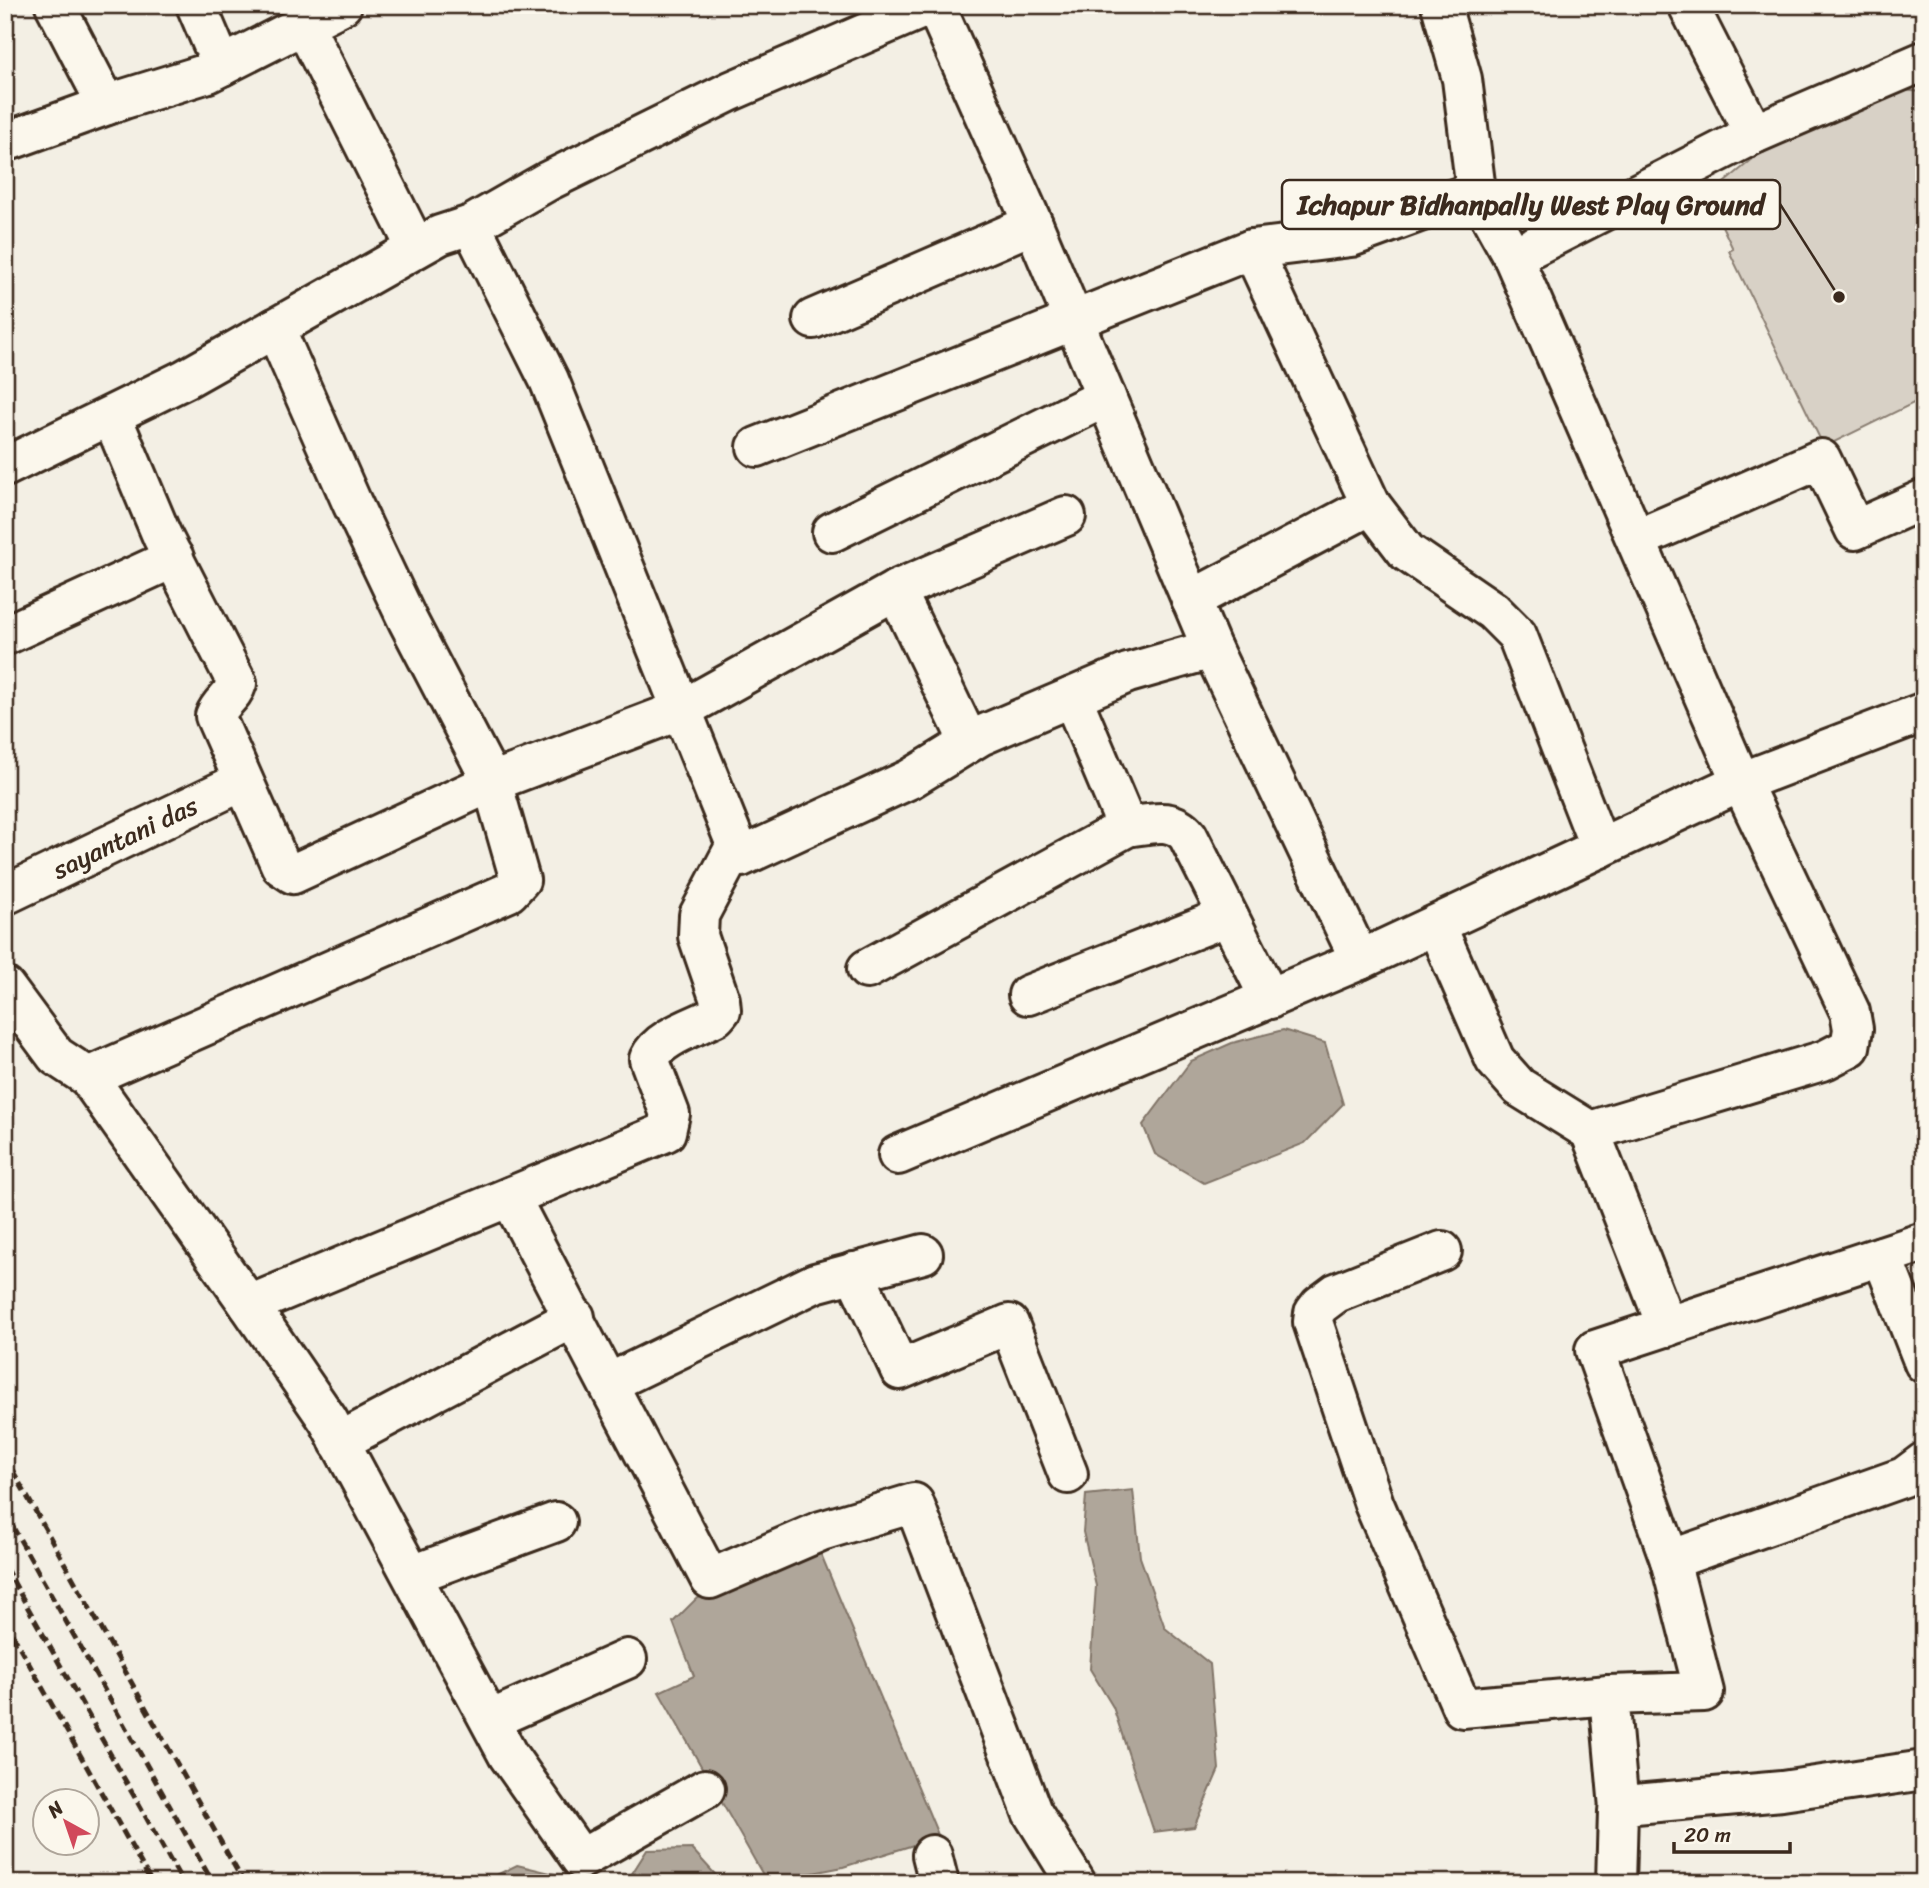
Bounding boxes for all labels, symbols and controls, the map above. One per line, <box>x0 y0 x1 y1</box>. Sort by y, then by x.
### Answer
callout: Ichapur Bidhanpally West Play Ground <box>1282 180 1780 229</box>
text: Ichapur Bidhanpally West Play Ground <box>1295 180 1767 229</box>
street label: sayantani das <box>43 782 207 893</box>
north arrow <box>32 1786 102 1856</box>
text: N <box>39 1792 72 1827</box>
scale bar <box>1674 1811 1789 1855</box>
text: 20 m <box>1684 1816 1731 1854</box>

